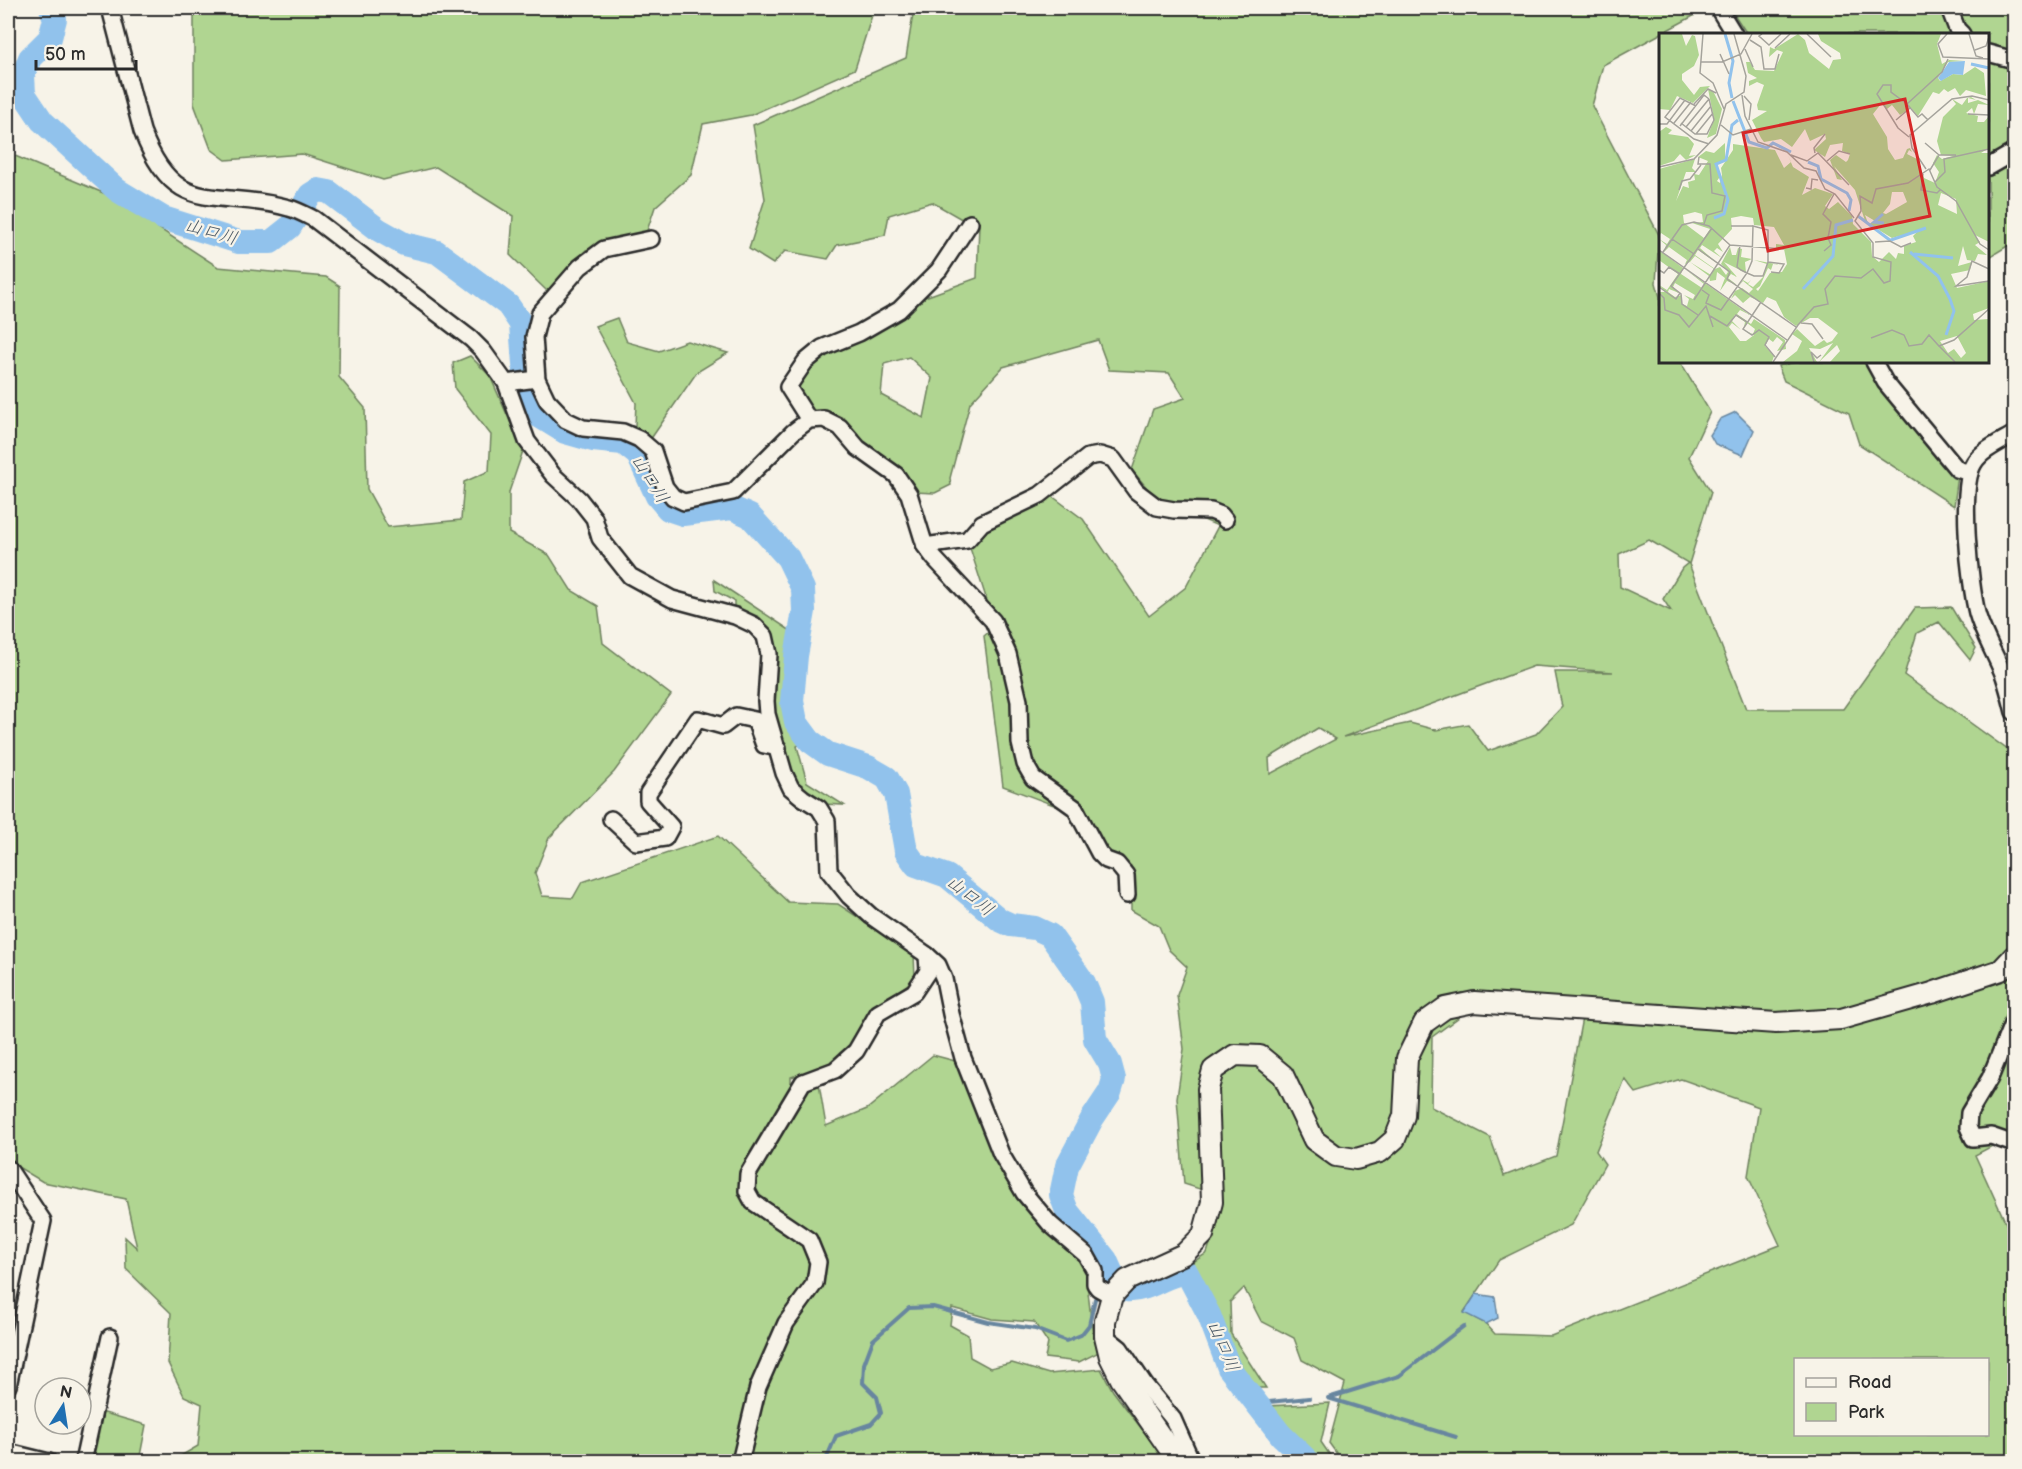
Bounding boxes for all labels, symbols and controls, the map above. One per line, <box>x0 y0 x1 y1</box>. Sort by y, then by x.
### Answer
scale bar <box>36 33 136 71</box>
inset map <box>1659 33 1989 363</box>
text: 50 m <box>45 44 86 65</box>
water label: 山口川 <box>182 214 240 250</box>
water label: 山口川 <box>627 451 673 507</box>
water label: 山口川 <box>942 871 998 921</box>
water label: 山口川 <box>1203 1317 1243 1375</box>
legend <box>1794 1358 1989 1436</box>
text: Road <box>1848 1372 1892 1393</box>
north arrow <box>33 1376 93 1436</box>
text: N <box>58 1382 74 1403</box>
text: Park <box>1848 1402 1884 1423</box>

